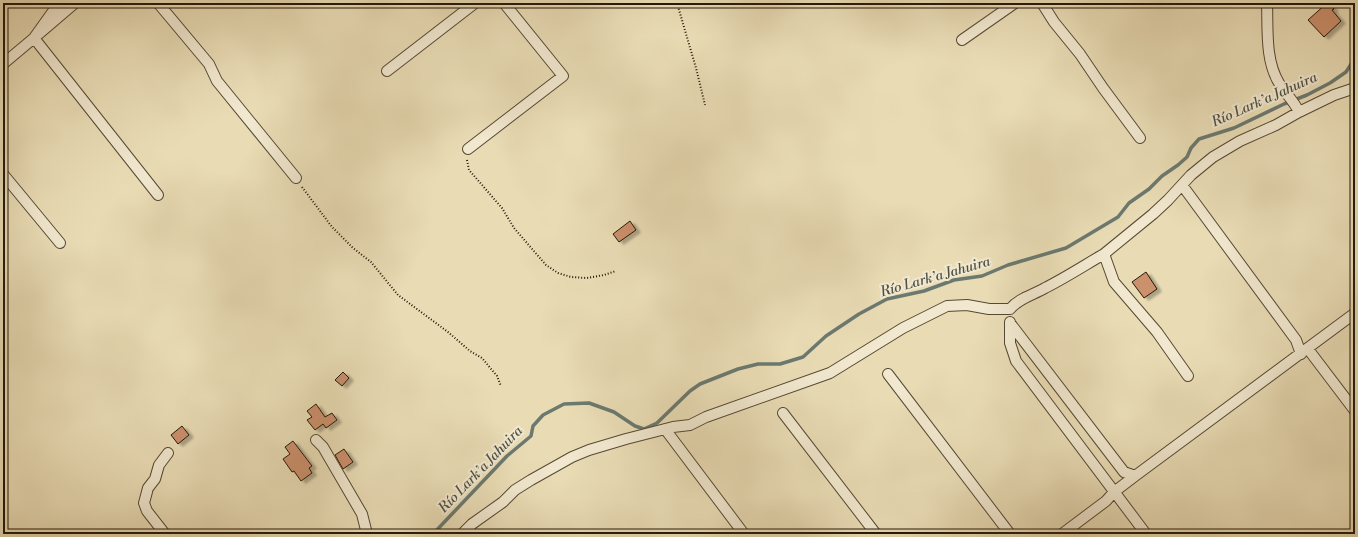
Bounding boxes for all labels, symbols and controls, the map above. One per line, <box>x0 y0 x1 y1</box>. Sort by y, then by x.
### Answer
water label: Río Lark’a Jahuira <box>1208 68 1320 132</box>
water label: Río Lark’a Jahuira <box>877 253 993 302</box>
water label: Río Lark’a Jahuira <box>434 422 527 518</box>

